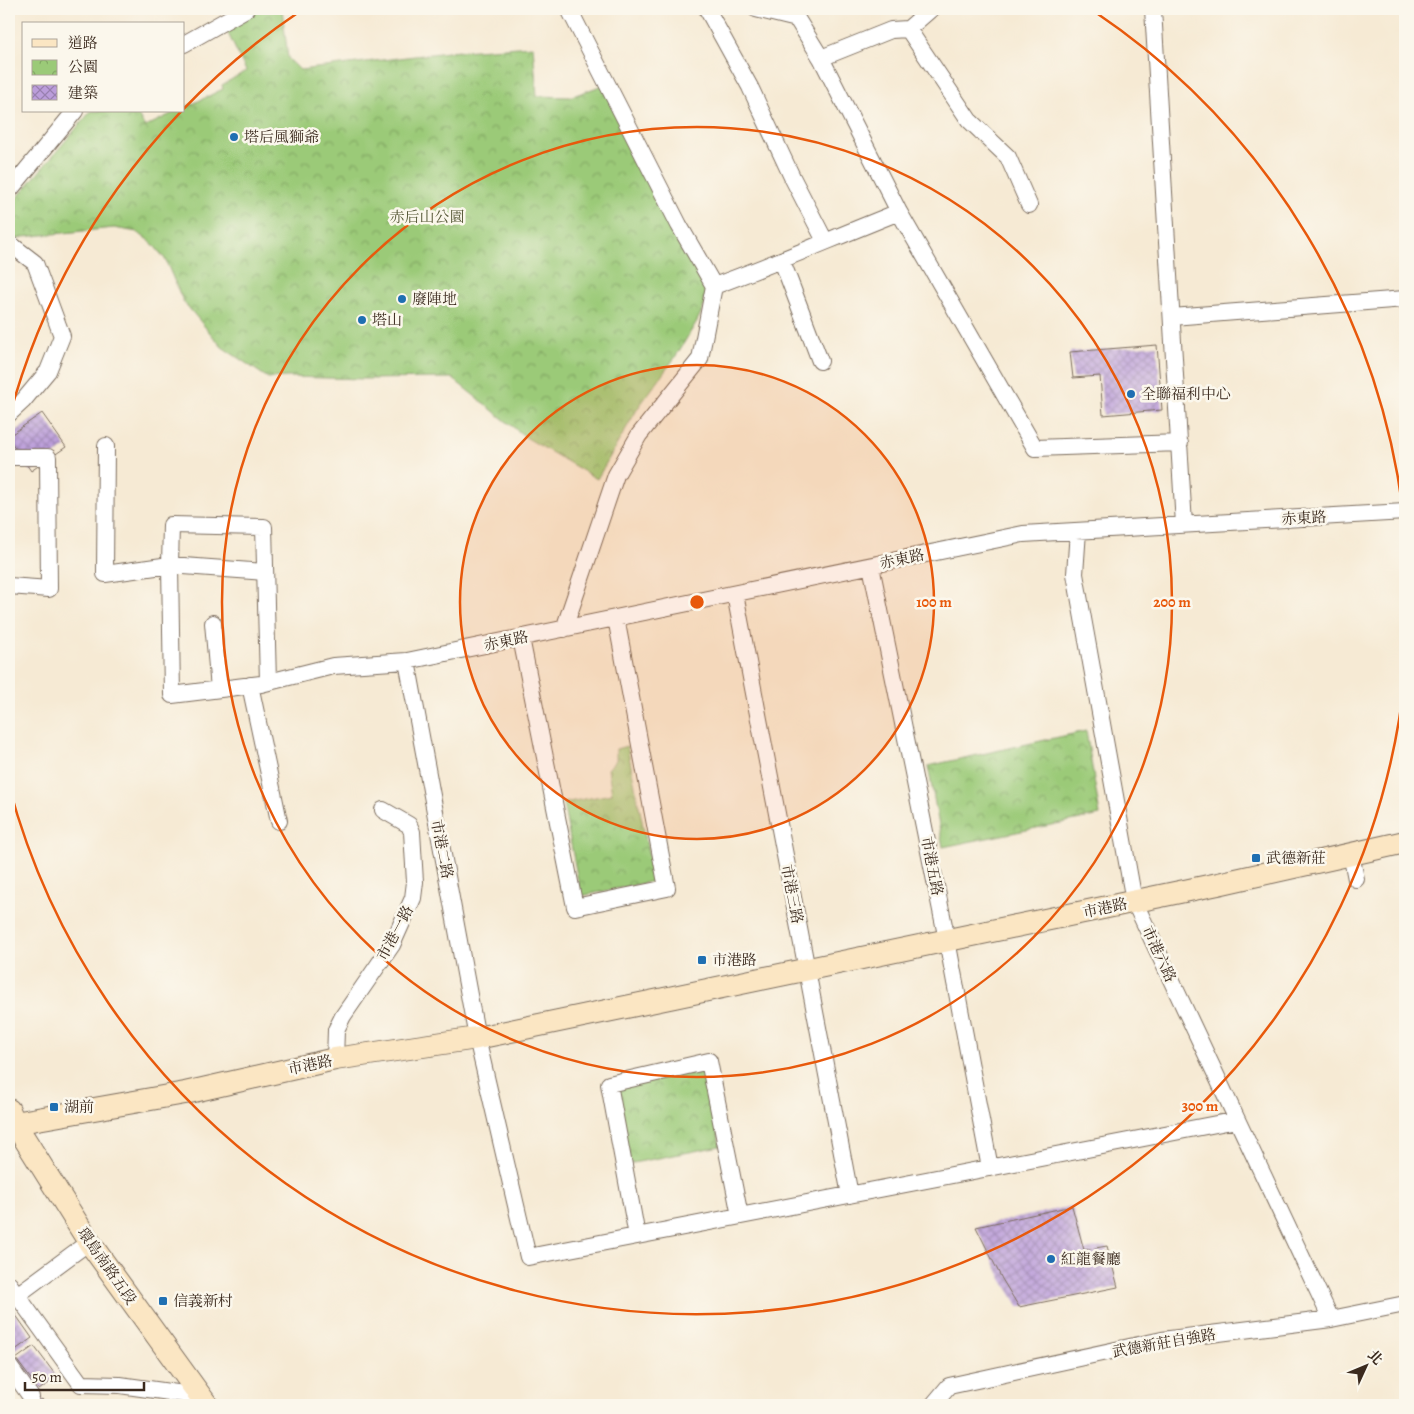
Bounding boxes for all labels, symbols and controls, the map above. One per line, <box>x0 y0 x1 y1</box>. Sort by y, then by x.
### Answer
legend <box>22 22 185 112</box>
text: 道路 <box>68 33 98 53</box>
text: 公園 <box>68 57 98 77</box>
text: 建築 <box>68 83 98 103</box>
place label: 塔后風獅爺 <box>244 127 319 147</box>
marker: 塔后風獅爺 <box>228 131 240 143</box>
park label: 赤后山公園 <box>389 207 465 227</box>
place label: 廢陣地 <box>412 289 457 309</box>
marker: 廢陣地 <box>396 293 408 305</box>
place label: 塔山 <box>372 310 402 330</box>
marker: 塔山 <box>356 314 368 326</box>
place label: 全聯福利中心 <box>1141 384 1231 404</box>
marker: 全聯福利中心 <box>1125 388 1137 400</box>
street label: 赤東路 <box>1281 507 1327 529</box>
street label: 赤東路 <box>878 545 926 573</box>
text: 100 m <box>916 592 952 612</box>
text: 200 m <box>1153 592 1191 612</box>
centre of rings <box>688 593 706 611</box>
street label: 赤東路 <box>482 627 530 655</box>
street label: 市港二路 <box>426 818 458 880</box>
street label: 市港五路 <box>916 835 948 897</box>
place label: 武德新莊 <box>1266 848 1326 868</box>
marker: 武德新莊 <box>1250 852 1262 864</box>
street label: 市港三路 <box>776 863 808 925</box>
street label: 市港路 <box>1081 894 1129 922</box>
street label: 市港一路 <box>372 902 418 964</box>
street label: 市港六路 <box>1137 923 1181 985</box>
place label: 市港路 <box>712 950 757 970</box>
marker: 市港路 <box>696 954 708 966</box>
street label: 市港路 <box>286 1051 334 1079</box>
text: 300 m <box>1182 1096 1219 1116</box>
place label: 湖前 <box>64 1097 94 1117</box>
marker: 湖前 <box>48 1101 60 1113</box>
street label: 環島南路五段 <box>73 1223 141 1309</box>
place label: 紅龍餐廳 <box>1061 1249 1121 1269</box>
marker: 紅龍餐廳 <box>1045 1253 1057 1265</box>
place label: 信義新村 <box>173 1291 233 1311</box>
marker: 信義新村 <box>157 1295 169 1307</box>
street label: 武德新莊自強路 <box>1111 1324 1217 1362</box>
north arrow <box>1342 1342 1392 1392</box>
text: 北 <box>1363 1346 1387 1369</box>
scale bar <box>25 1359 144 1391</box>
text: 50 m <box>32 1367 62 1387</box>

